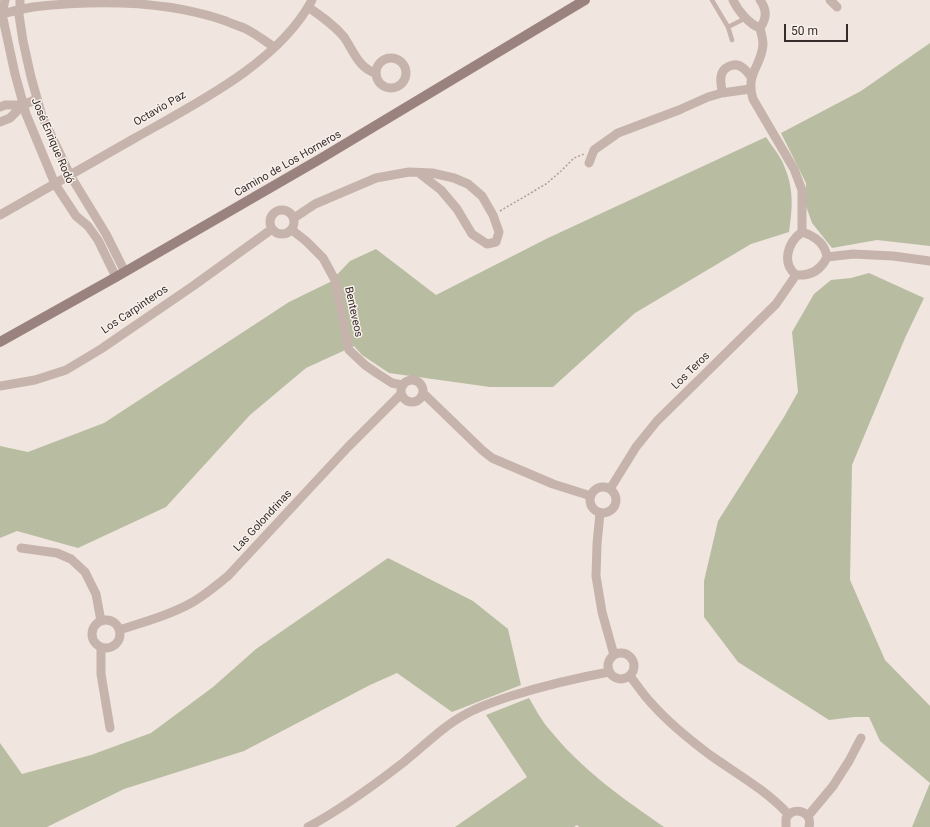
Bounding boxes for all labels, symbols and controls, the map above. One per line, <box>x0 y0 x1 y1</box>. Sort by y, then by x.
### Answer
scale bar <box>786 16 850 42</box>
text: 50 m <box>791 24 818 38</box>
street label: Octavio Paz <box>132 89 188 129</box>
street label: José Enrique Rodó <box>28 96 76 186</box>
street label: Camino de Los Horneros <box>232 128 344 200</box>
street label: Los Carpinteros <box>99 283 171 337</box>
street label: Benteveos <box>341 286 365 338</box>
street label: Los Teros <box>669 350 713 392</box>
street label: Las Golondrinas <box>231 487 295 555</box>

